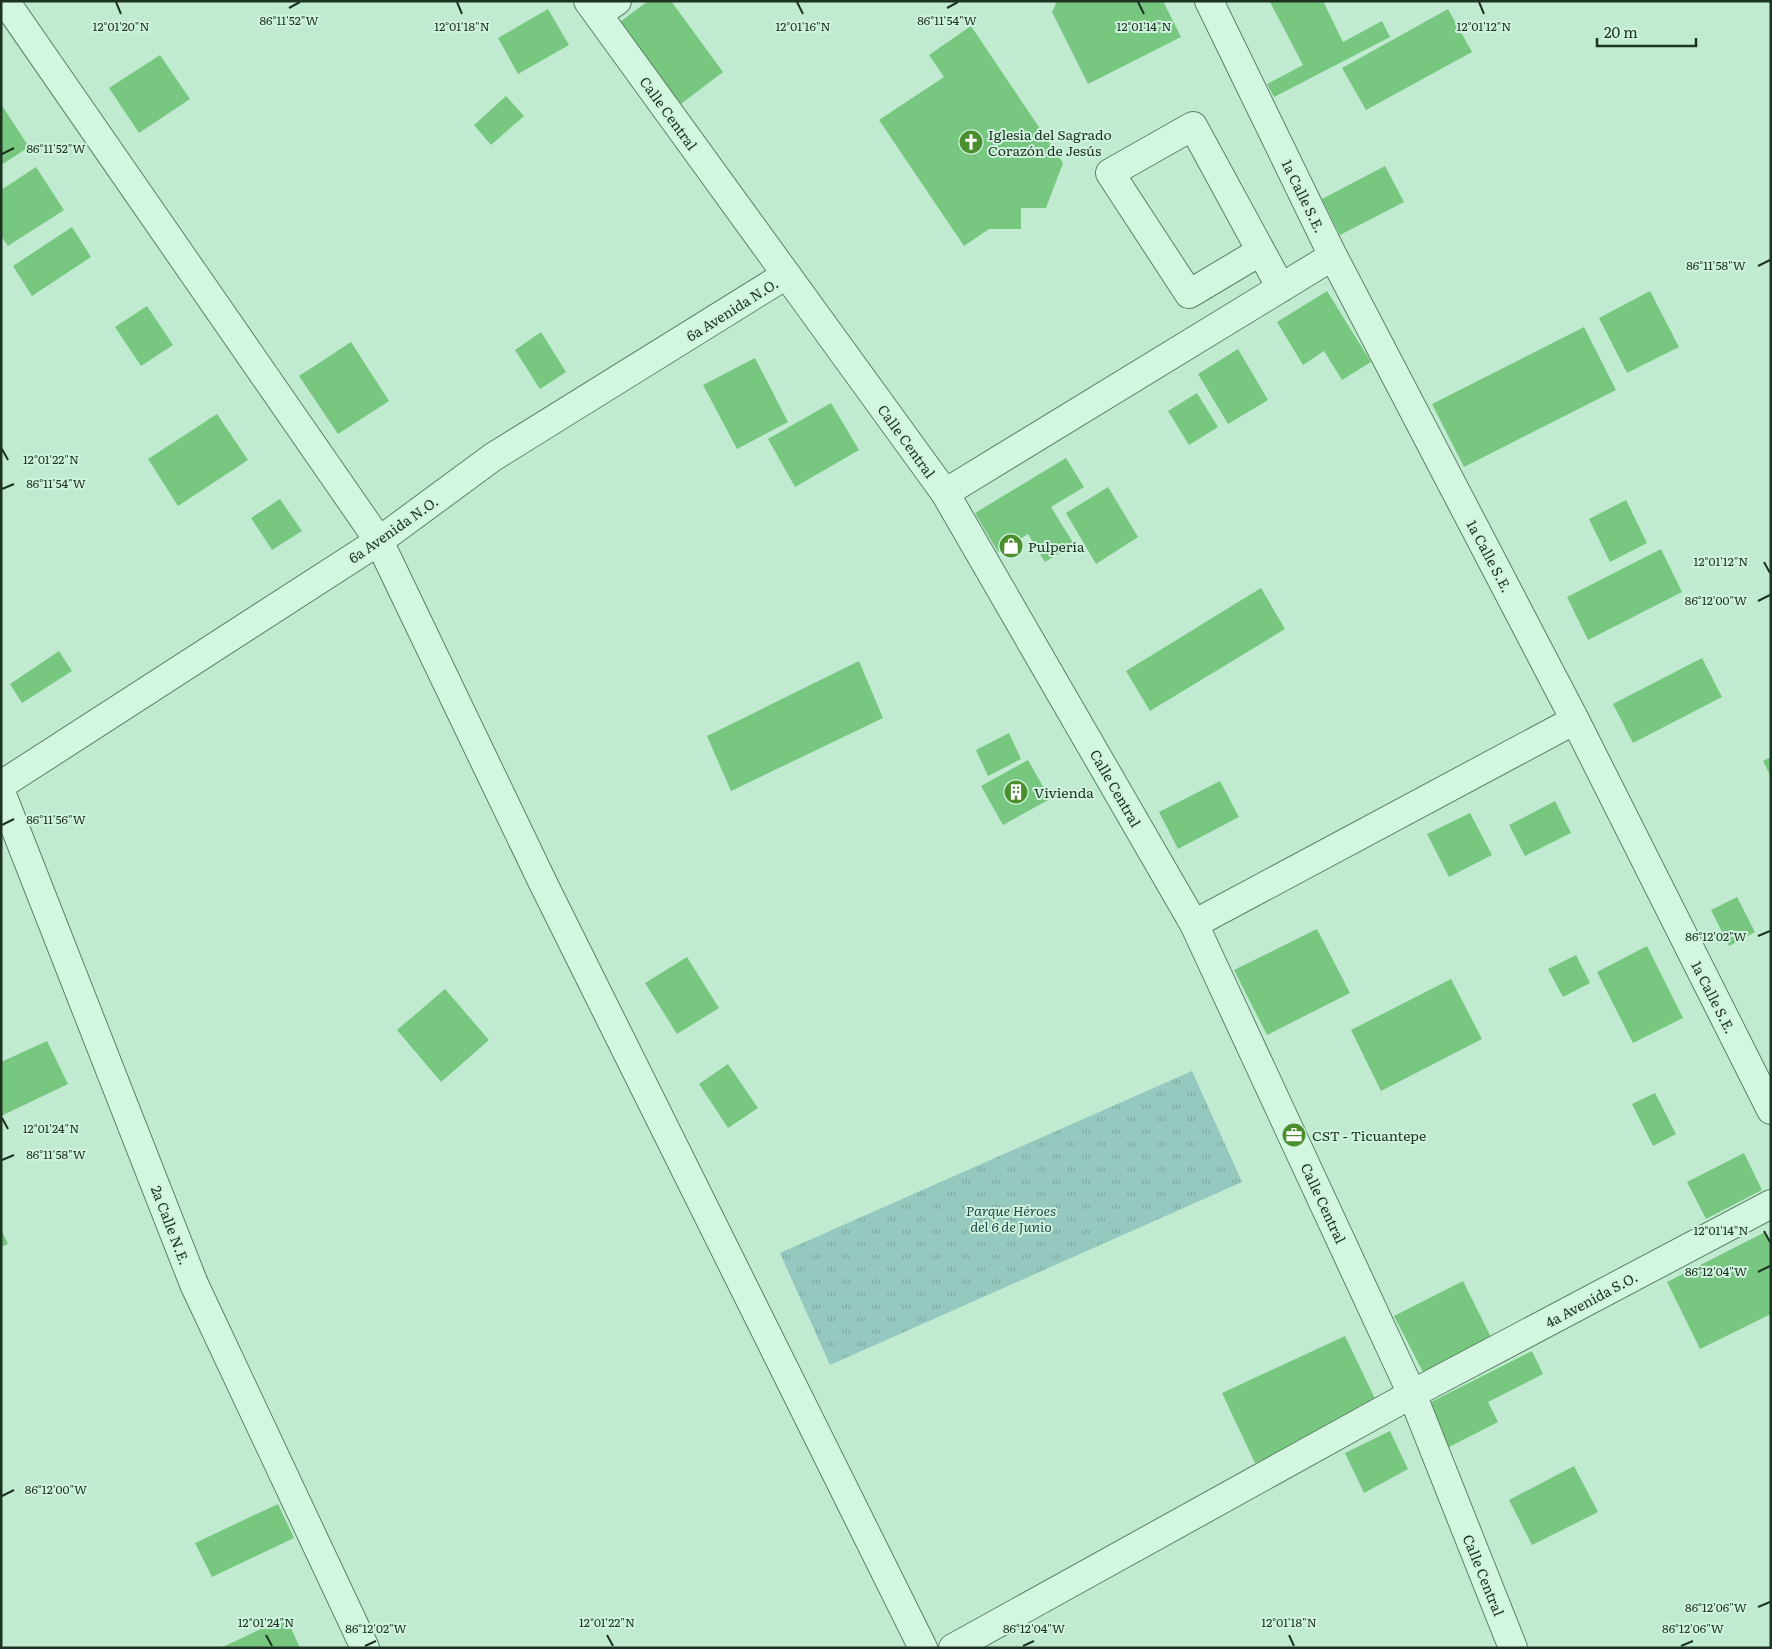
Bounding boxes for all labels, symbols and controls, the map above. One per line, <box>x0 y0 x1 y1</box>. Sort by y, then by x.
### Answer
text: 86°11'52"W <box>259 11 319 29</box>
text: 86°11'54"W <box>917 11 977 29</box>
scale bar <box>1597 15 1696 47</box>
text: 12°01'20"N <box>93 17 149 35</box>
text: 12°01'18"N <box>434 17 490 35</box>
text: 12°01'16"N <box>775 17 831 35</box>
text: 12°01'14"N <box>1117 17 1171 35</box>
text: 12°01'12"N <box>1457 17 1511 35</box>
text: 20 m <box>1604 20 1638 43</box>
street label: Calle Central <box>635 72 703 154</box>
place label: Iglesia del Sagrado Corazón de Jesús <box>988 124 1112 160</box>
church icon: Iglesia del Sagrado Corazón de Jesús <box>958 129 984 155</box>
text: 86°11'52"W <box>26 139 86 157</box>
street label: 1a Calle S.E. <box>1278 156 1330 236</box>
text: 86°11'58"W <box>1686 256 1746 274</box>
street label: 6a Avenida N.O. <box>682 273 782 345</box>
street label: Calle Central <box>873 400 941 482</box>
text: 12°01'22"N <box>23 450 79 468</box>
text: 86°11'54"W <box>26 474 86 492</box>
street label: 6a Avenida N.O. <box>344 491 442 567</box>
street label: 1a Calle S.E. <box>1463 516 1517 596</box>
shop icon: Pulpería <box>998 533 1024 559</box>
place label: Pulpería <box>1028 536 1085 556</box>
text: 12°01'12"N <box>1694 552 1748 570</box>
text: 86°12'00"W <box>1685 591 1747 609</box>
street label: Calle Central <box>1086 746 1146 831</box>
building icon: Vivienda <box>1003 779 1029 805</box>
place label: Vivienda <box>1034 782 1094 802</box>
text: 86°11'56"W <box>26 810 86 828</box>
text: 86°12'02"W <box>1685 927 1747 945</box>
street label: 1a Calle S.E. <box>1687 957 1741 1037</box>
text: 12°01'24"N <box>23 1119 79 1137</box>
office icon: CST - Ticuantepe <box>1281 1122 1307 1148</box>
place label: CST - Ticuantepe <box>1312 1125 1426 1145</box>
text: 86°11'58"W <box>26 1145 86 1163</box>
street label: Calle Central <box>1297 1160 1351 1247</box>
street label: 2a Calle N.E. <box>147 1182 195 1268</box>
park label: Parque Héroes del 6 de Junio <box>966 1200 1056 1236</box>
text: 12°01'14"N <box>1694 1221 1748 1239</box>
text: 86°12'04"W <box>1685 1262 1747 1280</box>
street label: 4a Avenida S.O. <box>1541 1266 1641 1332</box>
text: 86°12'00"W <box>25 1480 87 1498</box>
street label: Calle Central <box>1459 1531 1510 1619</box>
text: 86°12'06"W <box>1685 1598 1747 1616</box>
text: 12°01'24"N <box>238 1613 294 1631</box>
text: 12°01'22"N <box>579 1613 635 1631</box>
text: 12°01'18"N <box>1261 1613 1317 1631</box>
text: 86°12'02"W <box>345 1619 407 1637</box>
text: 86°12'04"W <box>1003 1619 1065 1637</box>
text: 86°12'06"W <box>1662 1619 1724 1637</box>

